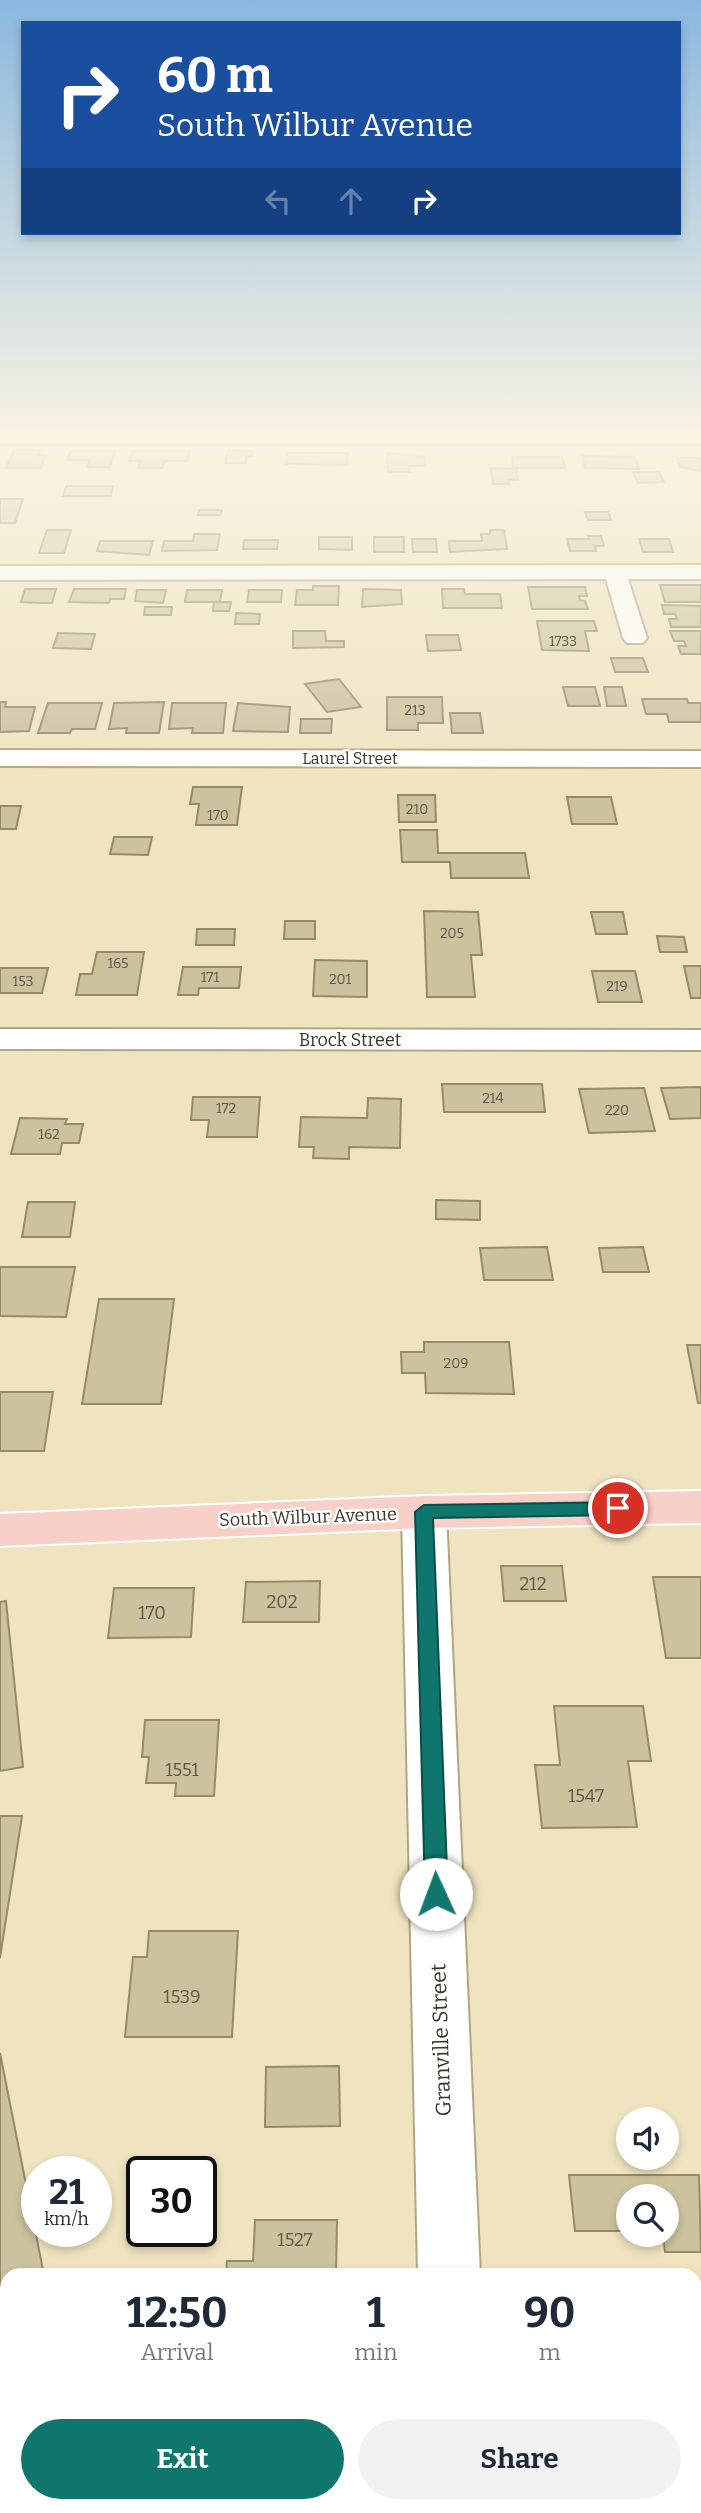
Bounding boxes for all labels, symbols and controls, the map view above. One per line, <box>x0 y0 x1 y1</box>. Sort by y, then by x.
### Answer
text: 60 m <box>157 46 273 105</box>
icon: right <box>42 49 133 140</box>
text: South Wilbur Avenue <box>157 106 473 144</box>
icon: left <box>259 182 297 220</box>
icon: ahead <box>332 182 370 220</box>
icon: right <box>405 182 443 220</box>
house number: 1733 <box>549 633 577 650</box>
house number: 213 <box>404 702 426 719</box>
street label: Laurel Street <box>302 749 398 768</box>
house number: 210 <box>406 801 428 818</box>
house number: 170 <box>207 807 229 824</box>
house number: 205 <box>440 925 464 942</box>
house number: 165 <box>107 955 129 972</box>
house number: 171 <box>201 969 219 986</box>
house number: 201 <box>329 971 351 988</box>
house number: 153 <box>13 973 33 990</box>
house number: 219 <box>606 978 628 995</box>
street label: Brock Street <box>299 1029 402 1051</box>
house number: 214 <box>482 1090 504 1107</box>
house number: 172 <box>216 1100 236 1117</box>
house number: 220 <box>605 1102 629 1119</box>
house number: 162 <box>38 1126 60 1143</box>
house number: 209 <box>444 1355 468 1372</box>
pin <box>588 1478 648 1538</box>
icon: arrive <box>599 1489 637 1527</box>
street label: South Wilbur Avenue <box>219 1503 397 1531</box>
house number: 212 <box>520 1573 546 1595</box>
house number: 202 <box>266 1591 298 1613</box>
house number: 170 <box>138 1602 166 1624</box>
house number: 1551 <box>165 1759 200 1781</box>
house number: 1547 <box>568 1785 604 1807</box>
position arrow <box>399 1857 473 1931</box>
street label: Granville Street <box>425 1963 457 2117</box>
house number: 1539 <box>163 1986 201 2008</box>
map controls <box>616 2107 679 2247</box>
button: sound <box>616 2107 679 2170</box>
speed limit sign: 30 <box>126 2156 217 2247</box>
text: 21 <box>49 2171 84 2213</box>
button: search <box>616 2184 679 2247</box>
text: km/h <box>44 2208 89 2230</box>
house number: 1527 <box>277 2229 313 2251</box>
text: 12:50 <box>126 2288 228 2338</box>
text: 1 <box>367 2288 385 2338</box>
text: 90 <box>524 2288 576 2338</box>
text: Arrival <box>141 2338 214 2366</box>
text: min <box>354 2338 398 2366</box>
text: m <box>539 2338 561 2366</box>
button: Exit <box>21 2419 344 2499</box>
button: Share <box>358 2419 681 2499</box>

